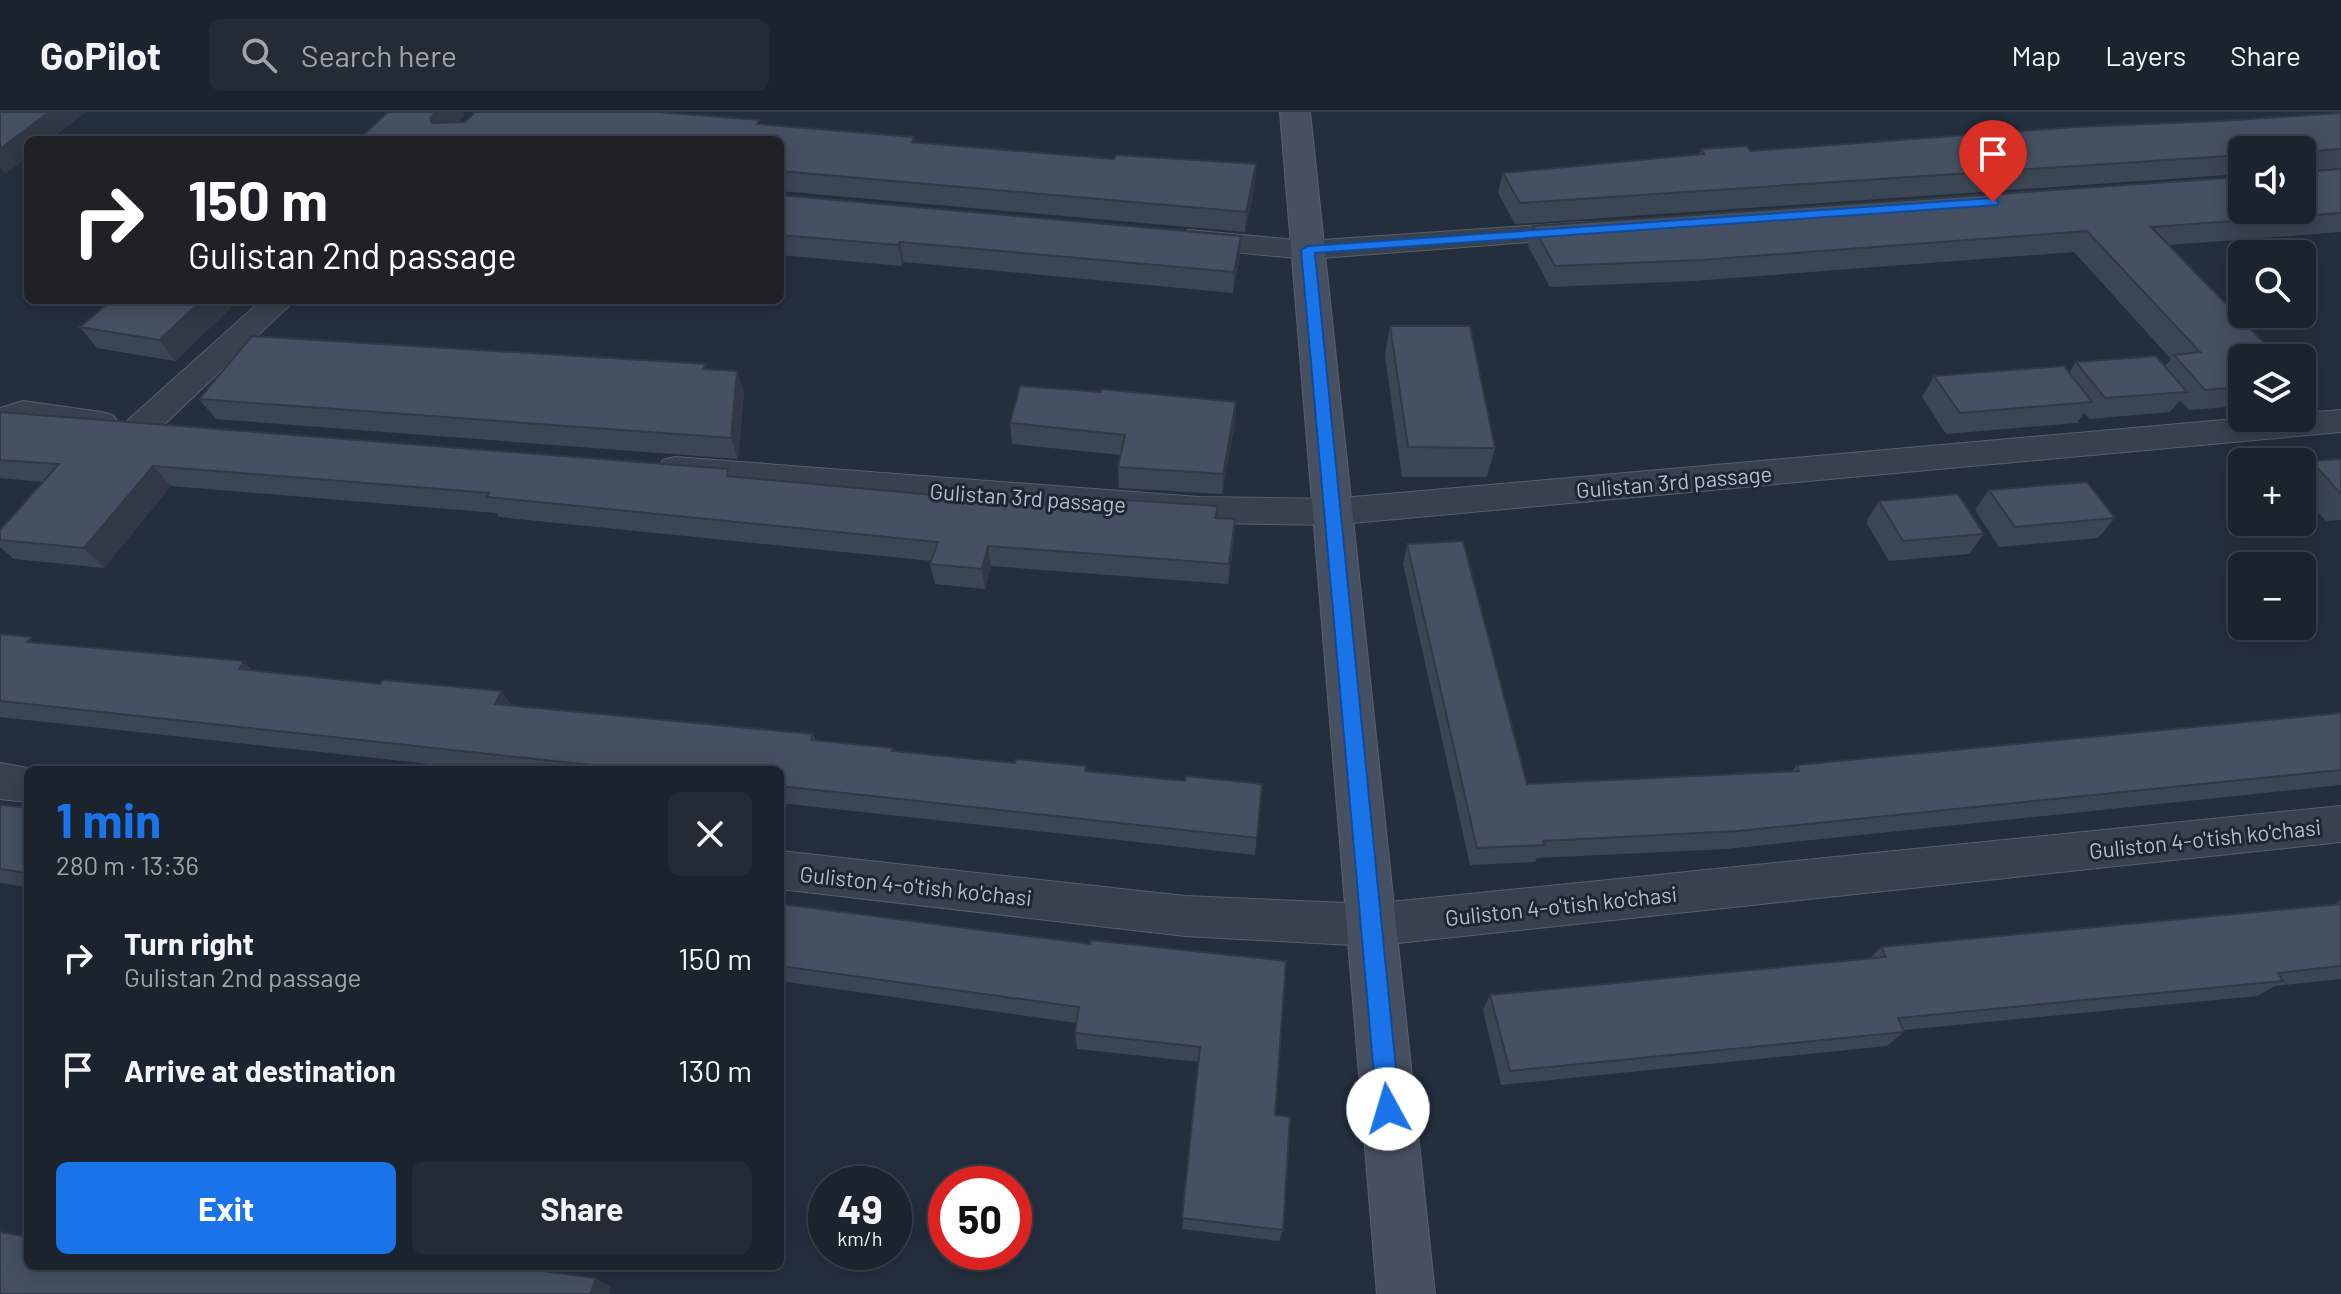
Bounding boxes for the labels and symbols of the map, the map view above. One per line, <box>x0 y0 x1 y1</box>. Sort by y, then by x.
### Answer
pin <box>1959 120 2027 202</box>
street label: Gulistan 3rd passage <box>1575 459 1773 503</box>
street label: Gulistan 3rd passage <box>929 477 1127 517</box>
street label: Guliston 4-o'tish ko'chasi <box>2088 813 2322 863</box>
street label: Guliston 4-o'tish ko'chasi <box>799 860 1033 910</box>
street label: Guliston 4-o'tish ko'chasi <box>1444 880 1678 930</box>
position arrow <box>1346 1067 1430 1151</box>
speed limit sign: 50 <box>928 1166 1032 1270</box>

